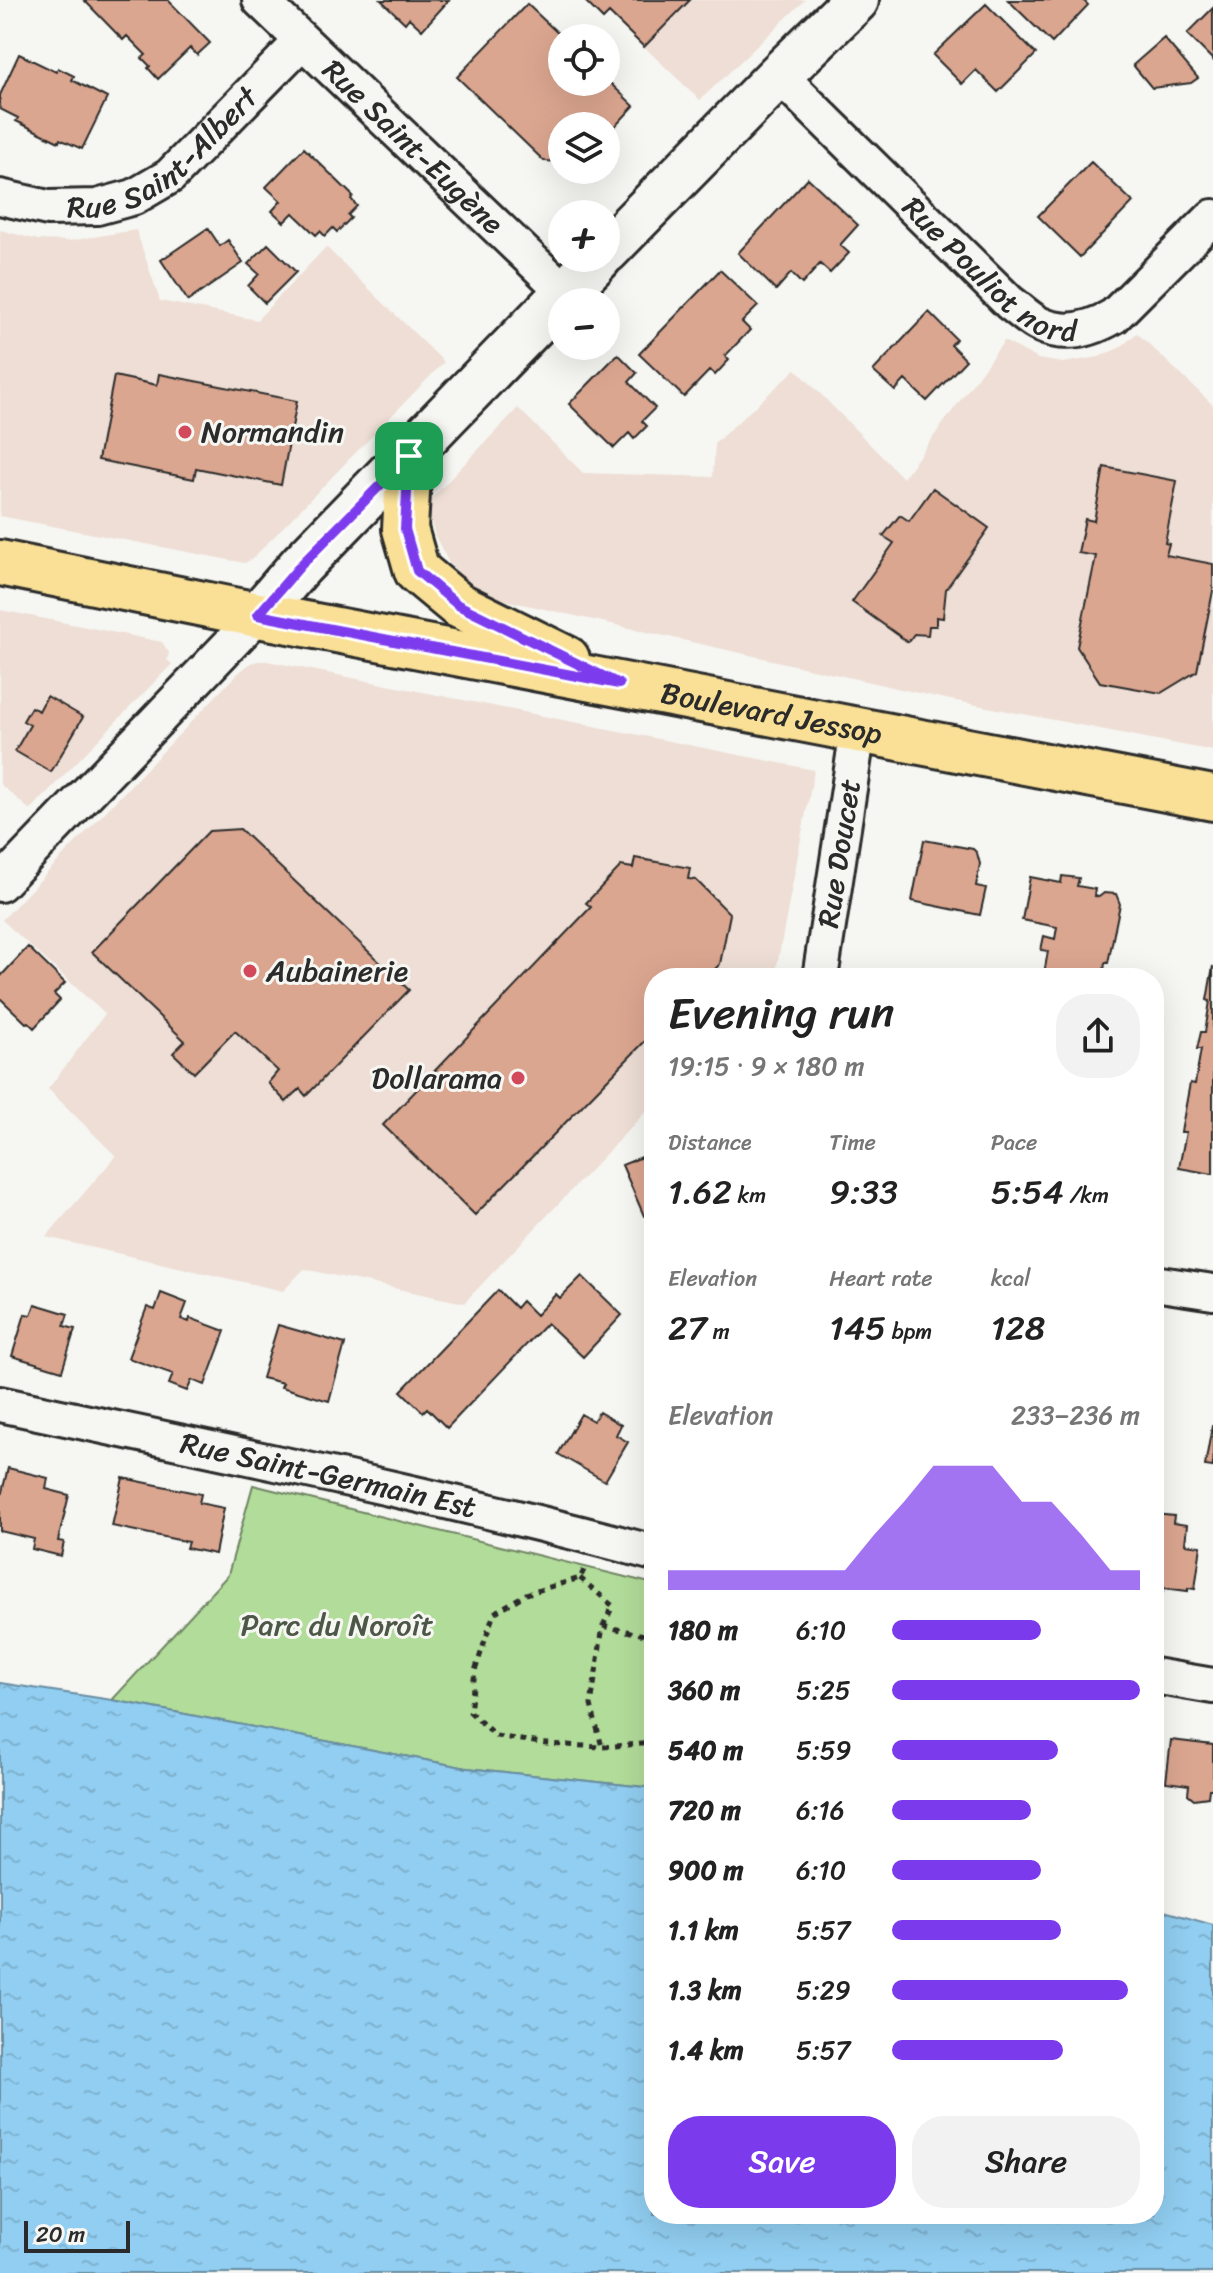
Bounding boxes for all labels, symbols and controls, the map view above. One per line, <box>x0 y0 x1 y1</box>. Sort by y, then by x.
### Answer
map controls <box>548 24 620 360</box>
button: locate <box>548 24 620 96</box>
street label: Rue Saint-Eugène <box>309 45 517 248</box>
street label: Rue Saint-Albert <box>66 72 273 235</box>
button: layers <box>548 112 620 184</box>
street label: Rue Pouliot nord <box>889 183 1079 358</box>
button: + <box>548 200 620 272</box>
button: − <box>548 288 620 360</box>
place label: Normandin <box>201 405 344 459</box>
pin <box>375 422 443 490</box>
marker: Normandin <box>176 423 194 441</box>
icon: arrive <box>387 434 431 478</box>
street label: Boulevard Jessop <box>656 666 887 761</box>
street label: Rue Doucet <box>801 775 877 932</box>
place label: Aubainerie <box>265 944 408 998</box>
marker: Aubainerie <box>241 962 259 980</box>
text: Evening run <box>668 974 894 1052</box>
button: share <box>1056 994 1140 1078</box>
text: 19:15 · 9 × 180 m <box>668 1043 864 1089</box>
place label: Dollarama <box>371 1051 502 1105</box>
marker: Dollarama <box>509 1069 527 1087</box>
text: Distance <box>668 1123 752 1162</box>
text: Time <box>829 1123 876 1162</box>
text: Pace <box>991 1123 1037 1162</box>
text: 1.62 <box>668 1162 732 1222</box>
text: 9:33 <box>829 1162 898 1222</box>
text: 5:54 <box>991 1162 1064 1222</box>
text: km <box>732 1176 766 1215</box>
text: /km <box>1064 1176 1109 1215</box>
text: Elevation <box>668 1259 757 1298</box>
text: Heart rate <box>829 1259 933 1298</box>
text: kcal <box>991 1259 1031 1298</box>
text: 27 <box>668 1298 707 1358</box>
text: 145 <box>829 1298 886 1358</box>
text: 128 <box>991 1298 1045 1358</box>
text: m <box>707 1312 730 1351</box>
text: bpm <box>886 1312 932 1351</box>
text: Elevation <box>668 1392 773 1438</box>
text: 233–236 m <box>1011 1392 1140 1438</box>
street label: Rue Saint-Germain Est <box>175 1416 482 1534</box>
park label: Parc du Noroît <box>240 1598 434 1652</box>
text: 180 m <box>668 1607 738 1653</box>
text: 6:10 <box>796 1607 846 1653</box>
text: 360 m <box>668 1667 740 1713</box>
text: 5:25 <box>796 1667 851 1713</box>
text: 540 m <box>668 1727 743 1773</box>
text: 5:59 <box>796 1727 852 1773</box>
text: 720 m <box>668 1787 741 1833</box>
text: 6:16 <box>796 1787 845 1833</box>
text: 900 m <box>668 1847 744 1893</box>
text: 6:10 <box>796 1847 846 1893</box>
text: 1.1 km <box>668 1907 739 1953</box>
text: 5:57 <box>796 1907 850 1953</box>
text: 1.3 km <box>668 1967 742 2013</box>
text: 5:29 <box>796 1967 851 2013</box>
text: 1.4 km <box>668 2027 744 2073</box>
text: 5:57 <box>796 2027 850 2073</box>
button: Save <box>668 2116 896 2208</box>
button: Share <box>912 2116 1140 2208</box>
text: 20 m <box>36 2215 85 2254</box>
scale bar <box>24 2217 130 2253</box>

